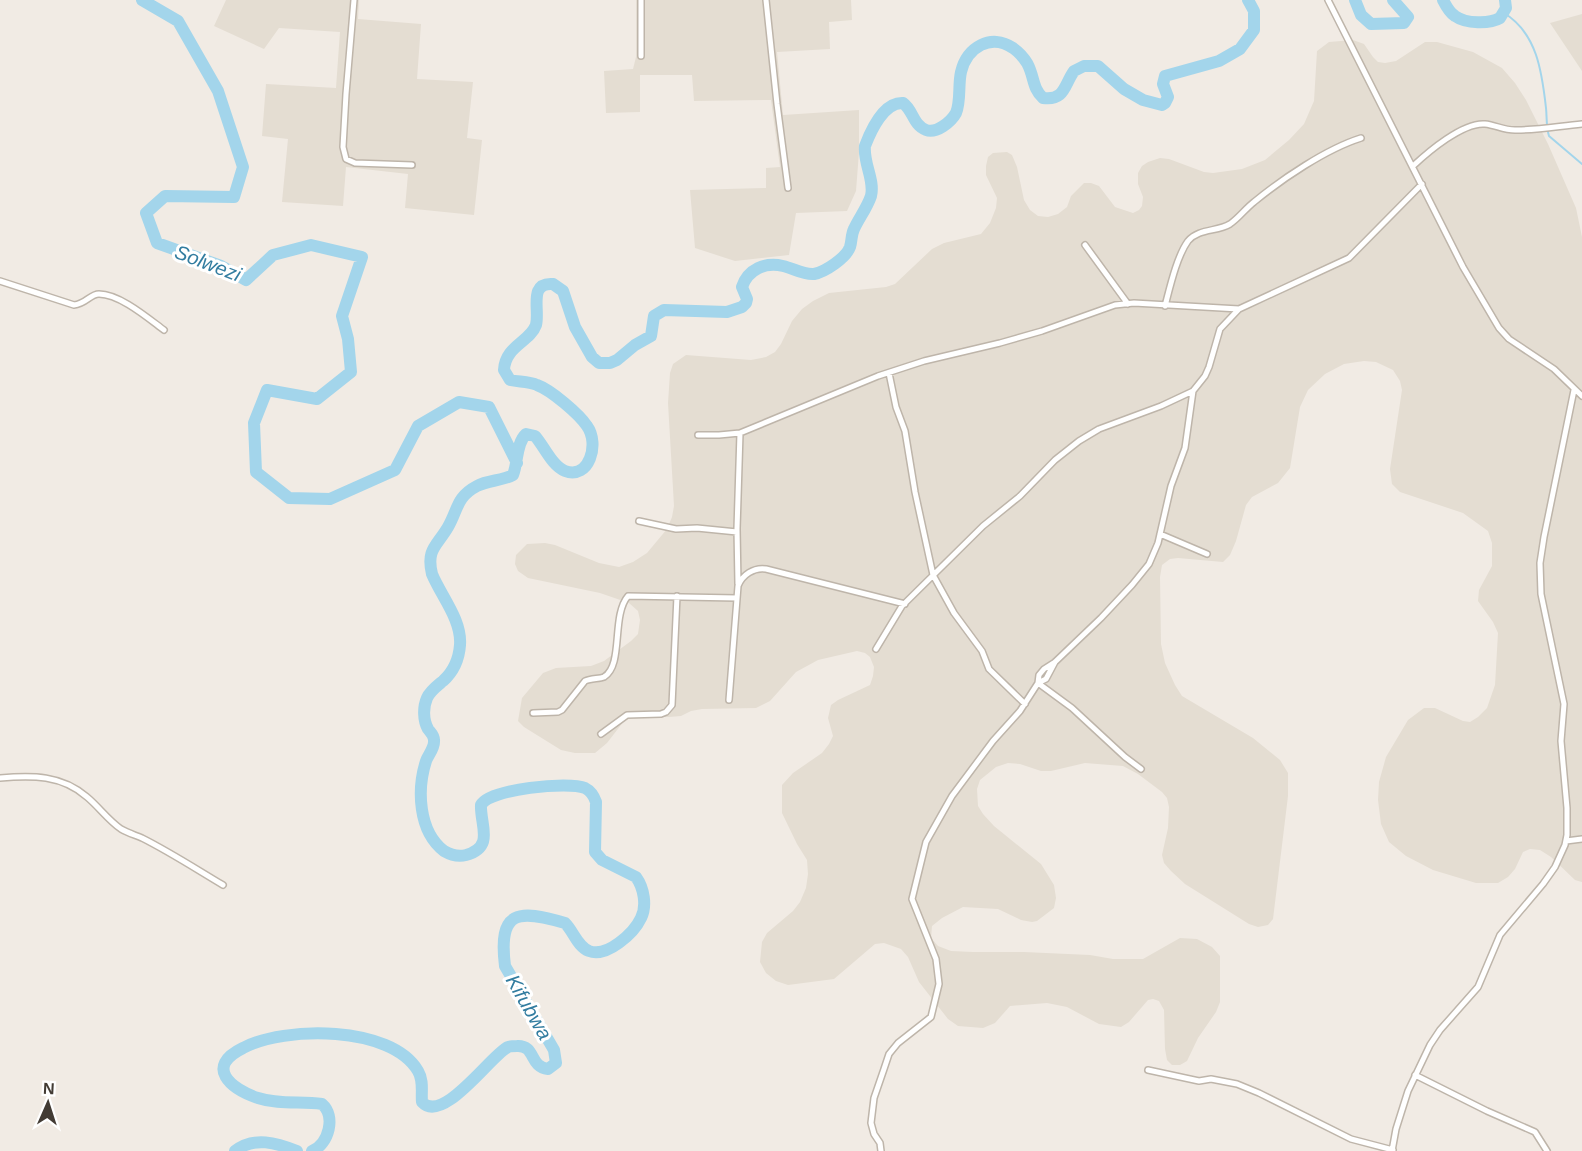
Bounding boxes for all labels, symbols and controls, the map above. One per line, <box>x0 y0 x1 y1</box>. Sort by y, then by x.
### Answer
water label: Solwezi <box>172 240 245 286</box>
water label: Kifubwa <box>502 971 556 1043</box>
north arrow <box>18 1073 78 1133</box>
text: N <box>43 1080 55 1097</box>

